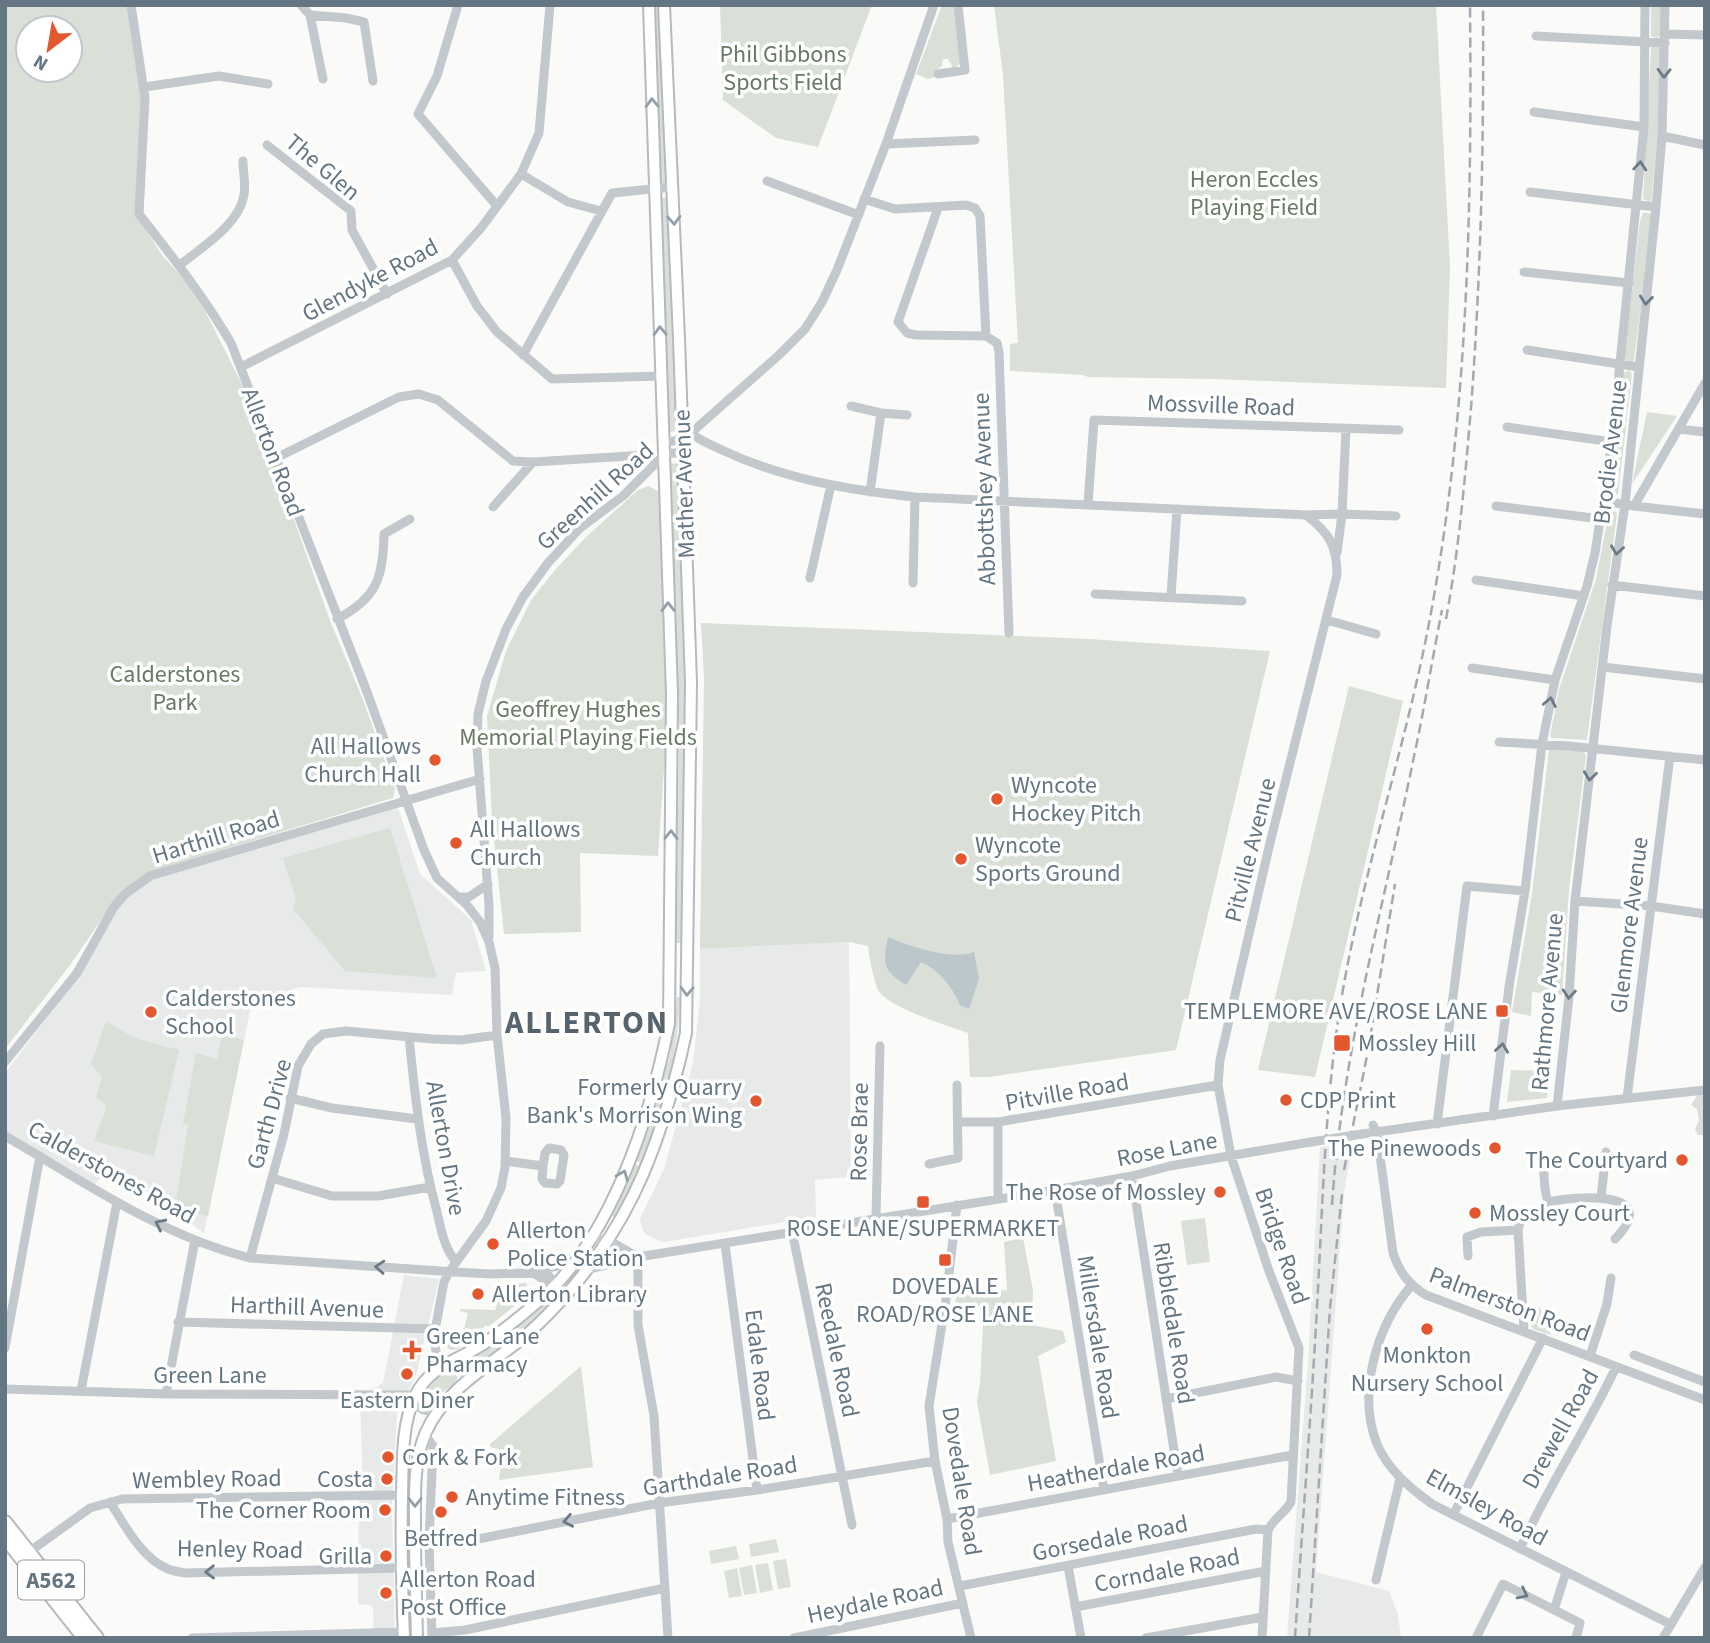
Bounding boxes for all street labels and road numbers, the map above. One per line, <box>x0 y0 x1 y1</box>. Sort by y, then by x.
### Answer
street label: The Glen <box>277 126 368 209</box>
street label: Glendyke Road <box>296 230 445 331</box>
street label: Brodie Avenue <box>1584 378 1637 526</box>
street label: Allerton Road <box>232 383 313 522</box>
street label: Mossville Road <box>1146 385 1296 426</box>
street label: Abbottshey Avenue <box>964 392 1005 586</box>
street label: Mather Avenue <box>664 409 705 559</box>
street label: Greenhill Road <box>529 434 662 559</box>
street label: Pitville Avenue <box>1216 774 1285 926</box>
street label: Harthill Road <box>148 801 284 873</box>
street label: Glenmore Avenue <box>1601 835 1658 1015</box>
street label: Rathmore Avenue <box>1522 912 1573 1092</box>
street label: Garth Drive <box>238 1055 301 1173</box>
street label: Pitville Road <box>1002 1064 1132 1121</box>
street label: Allerton Drive <box>416 1078 475 1218</box>
street label: Rose Brae <box>841 1082 878 1182</box>
street label: Calderstones Road <box>21 1112 202 1233</box>
street label: Rose Lane <box>1114 1123 1220 1176</box>
street label: Bridge Road <box>1245 1183 1318 1309</box>
street label: Ribbledale Road <box>1143 1239 1204 1407</box>
street label: Millersdale Road <box>1067 1253 1128 1422</box>
street label: Palmerston Road <box>1424 1258 1596 1351</box>
street label: Reedale Road <box>805 1279 868 1421</box>
street label: Harthill Avenue <box>229 1287 385 1328</box>
street label: Edale Road <box>735 1307 784 1423</box>
street label: Green Lane <box>153 1358 267 1393</box>
street label: Drewell Road <box>1513 1363 1608 1496</box>
street label: Dovedale Road <box>932 1404 991 1558</box>
street label: Heatherdale Road <box>1024 1436 1208 1501</box>
street label: Garthdale Road <box>640 1447 800 1506</box>
street label: Elmsley Road <box>1420 1460 1554 1555</box>
street label: Wembley Road <box>132 1461 282 1498</box>
street label: Gorsedale Road <box>1029 1506 1191 1571</box>
street label: Henley Road <box>177 1531 303 1568</box>
street label: Corndale Road <box>1091 1539 1243 1602</box>
road number: A562 <box>18 1560 84 1600</box>
street label: Heydale Road <box>804 1570 947 1633</box>

